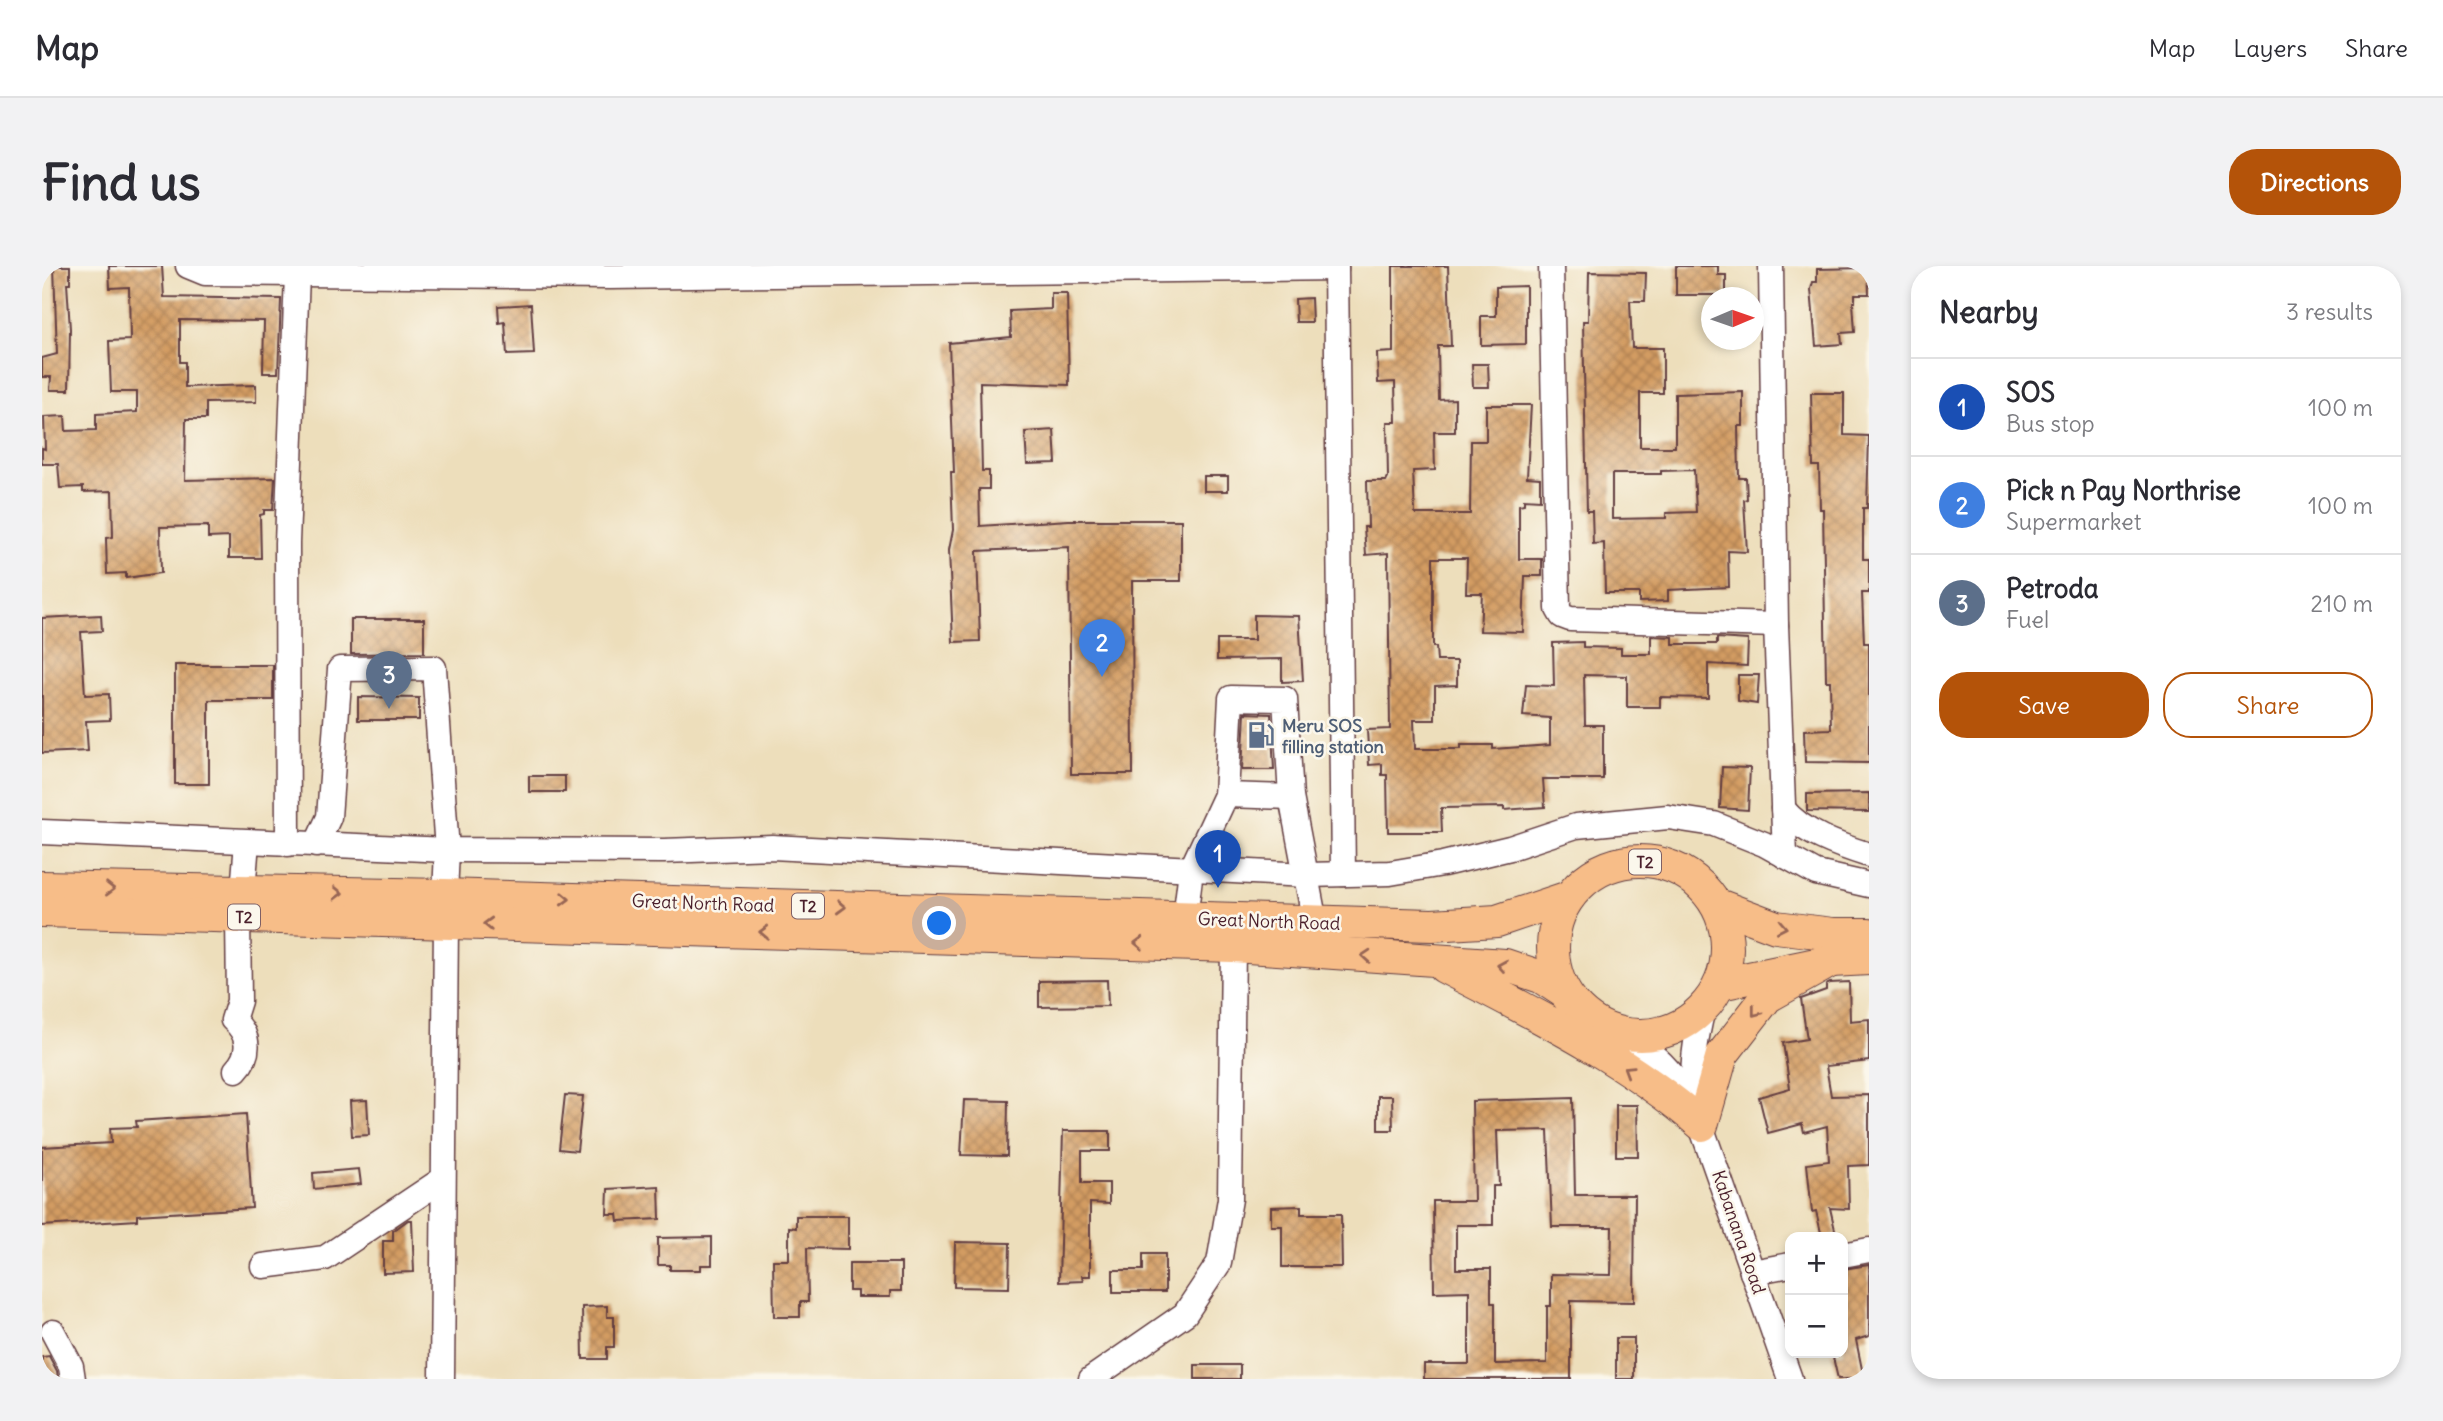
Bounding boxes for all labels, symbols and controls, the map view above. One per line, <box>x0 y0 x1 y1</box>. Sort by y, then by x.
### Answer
text: Map <box>35 27 99 69</box>
text: Map <box>2149 33 2195 63</box>
text: Layers <box>2233 33 2307 63</box>
text: Share <box>2345 33 2408 63</box>
button: Directions <box>2229 149 2401 215</box>
text: Find us <box>42 152 200 213</box>
north arrow <box>1701 287 1764 350</box>
text: Nearby <box>1939 293 2039 331</box>
text: 3 results <box>2286 297 2373 326</box>
text: SOS <box>2006 376 2055 409</box>
text: 1 <box>1957 393 1967 422</box>
text: 100 m <box>2308 393 2373 422</box>
text: Bus stop <box>2006 409 2095 438</box>
text: Pick n Pay Northrise <box>2006 474 2241 507</box>
text: 2 <box>1956 491 1968 520</box>
text: 100 m <box>2308 491 2373 520</box>
text: Supermarket <box>2006 507 2142 536</box>
text: Petroda <box>2006 572 2099 605</box>
text: 3 <box>1955 589 1969 618</box>
text: 210 m <box>2310 589 2373 618</box>
text: Fuel <box>2006 605 2049 634</box>
pin: 2 <box>1079 619 1125 677</box>
pin: 3 <box>366 651 412 709</box>
button: Save <box>1939 672 2149 738</box>
button: Share <box>2163 672 2373 738</box>
place label: Meru SOS filling station <box>1282 714 1385 758</box>
fuel station icon: Meru SOS filling station <box>1246 720 1276 750</box>
pin: 1 <box>1195 830 1241 888</box>
road number: T2 <box>1629 849 1661 874</box>
one-way arrow <box>105 881 116 896</box>
one-way arrow <box>333 885 343 901</box>
street label: Great North Road <box>631 889 775 917</box>
one-way arrow <box>560 891 571 906</box>
road number: T2 <box>792 894 824 918</box>
one-way arrow <box>836 900 847 915</box>
road number: T2 <box>228 904 260 930</box>
your location <box>922 906 956 940</box>
street label: Great North Road <box>1197 907 1341 935</box>
one-way arrow <box>482 916 493 931</box>
one-way arrow <box>1776 919 1788 934</box>
one-way arrow <box>759 924 769 940</box>
one-way arrow <box>1133 936 1144 951</box>
one-way arrow <box>1360 949 1371 964</box>
one-way arrow <box>1496 959 1508 974</box>
one-way arrow <box>1751 1004 1764 1017</box>
one-way arrow <box>1623 1065 1636 1078</box>
street label: Kabanana Road <box>1707 1167 1771 1297</box>
map controls <box>1785 1232 1848 1358</box>
button: + <box>1785 1232 1848 1295</box>
button: − <box>1785 1295 1848 1358</box>

